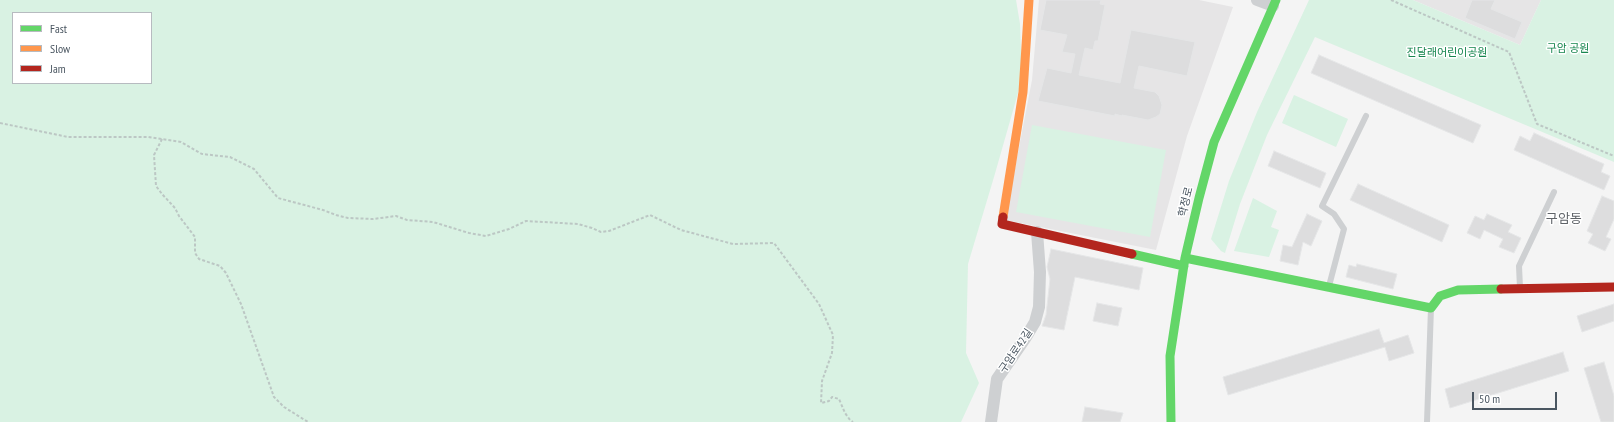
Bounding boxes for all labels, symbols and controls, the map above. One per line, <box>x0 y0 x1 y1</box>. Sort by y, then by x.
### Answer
legend <box>12 12 152 84</box>
text: Fast <box>50 21 67 36</box>
text: Slow <box>50 41 70 56</box>
park label: 구암 공원 <box>1547 42 1589 56</box>
park label: 진달래어린이공원 <box>1407 46 1487 60</box>
text: Jam <box>50 61 66 76</box>
street label: 학정로 <box>1176 186 1196 218</box>
district label: 구암동 <box>1546 211 1582 227</box>
street label: 구암로42길 <box>996 326 1036 376</box>
scale bar <box>1474 384 1559 410</box>
text: 50 m <box>1479 391 1500 406</box>

